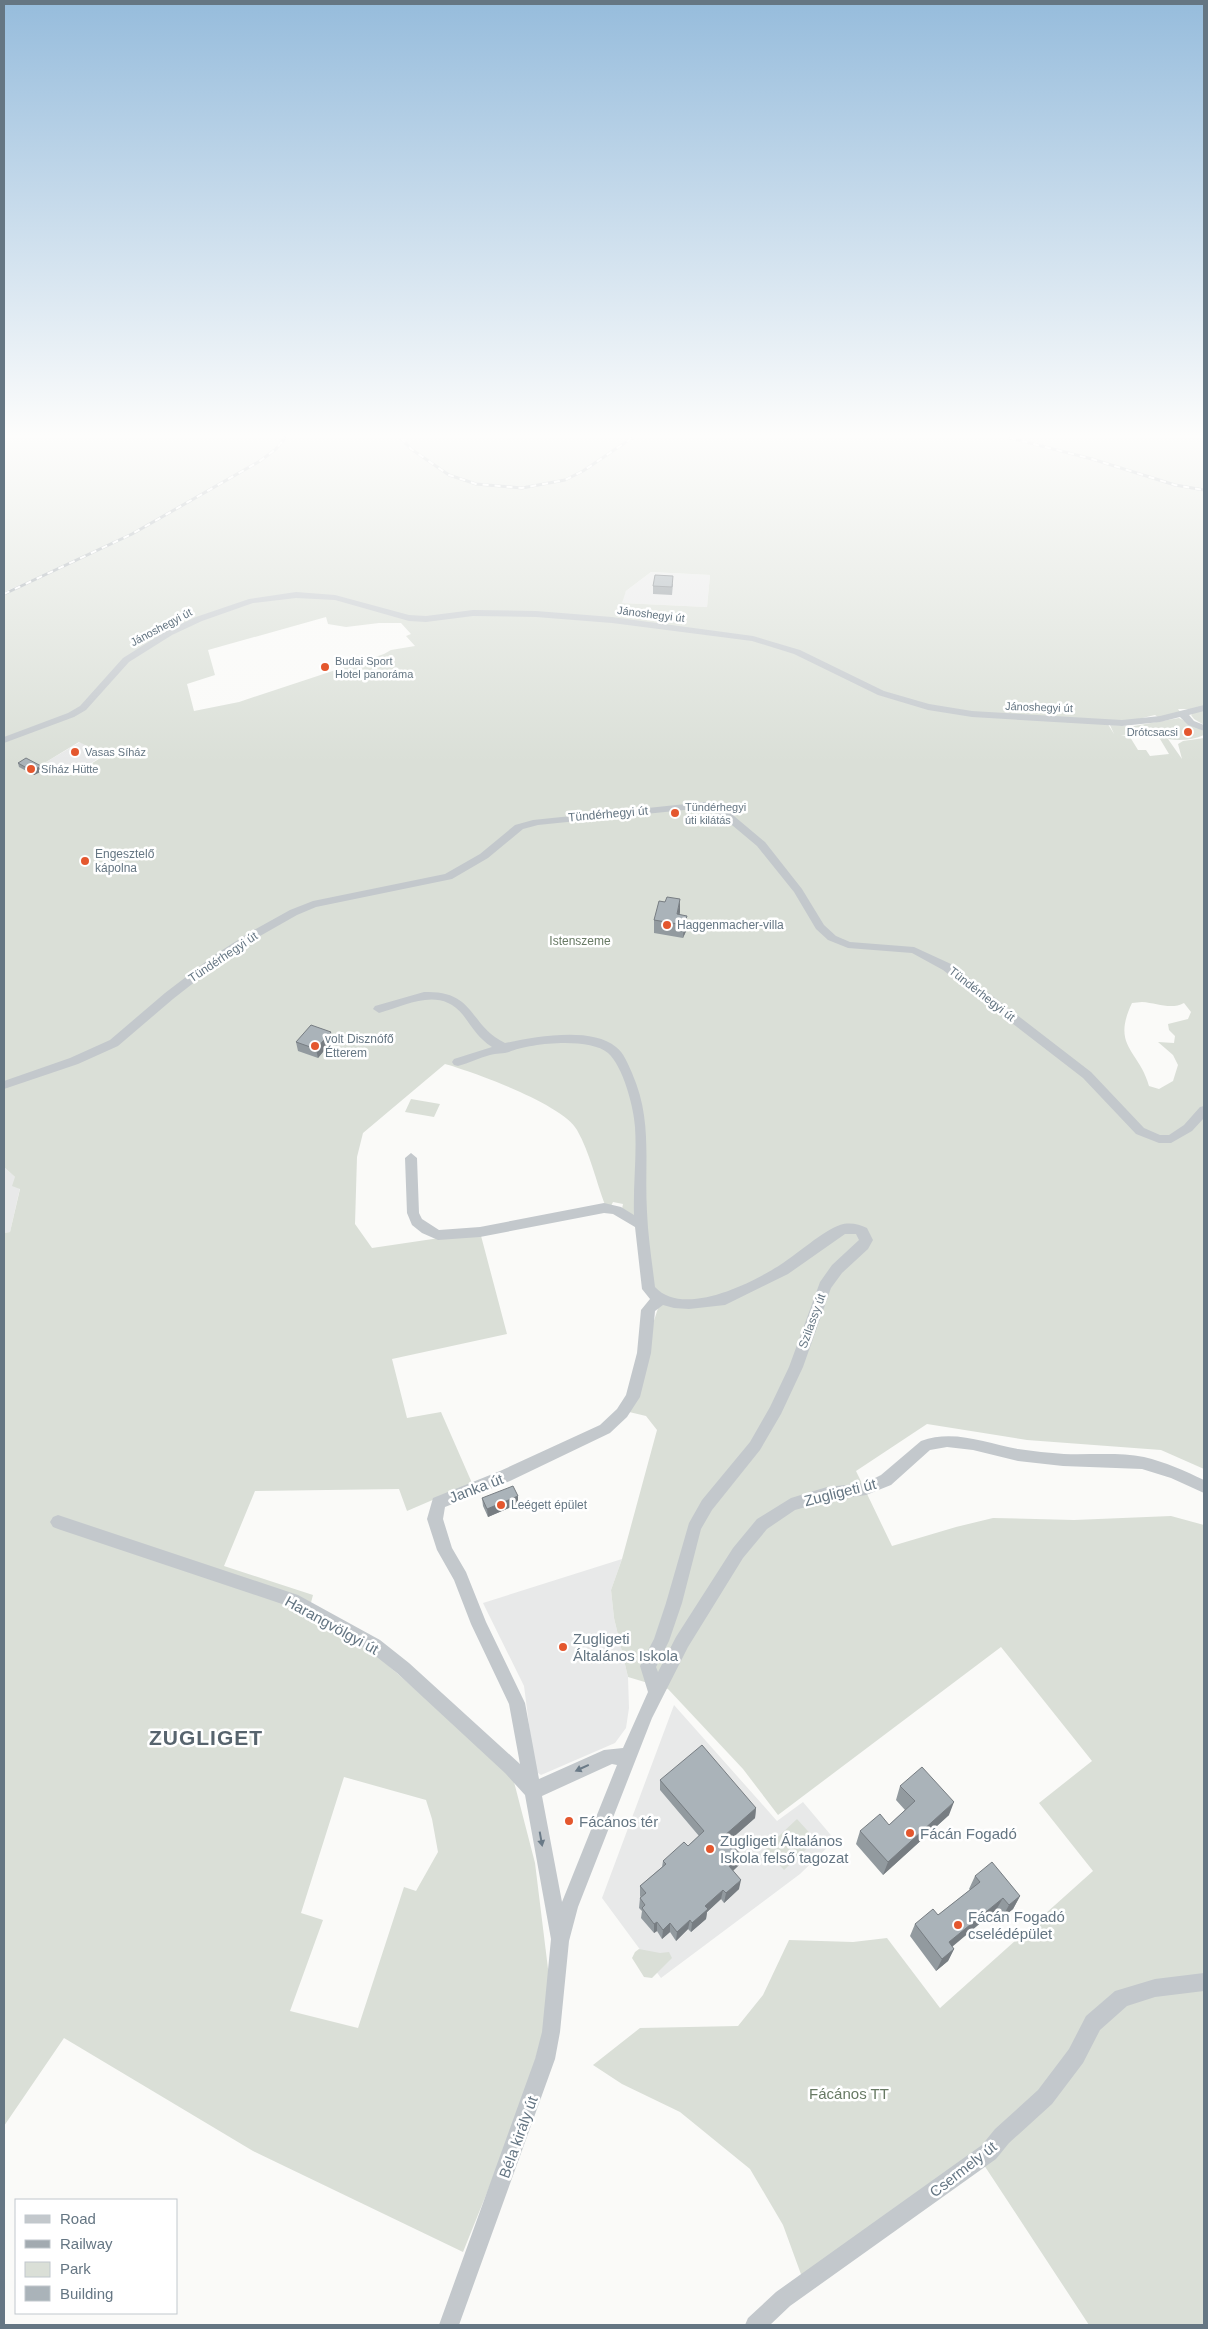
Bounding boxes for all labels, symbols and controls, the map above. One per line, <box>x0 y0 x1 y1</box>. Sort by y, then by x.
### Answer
street label: Jánoshegyi út <box>617 604 685 624</box>
street label: Jánoshegyi út <box>128 606 194 648</box>
place label: Budai Sport Hotel panoráma <box>335 655 414 680</box>
marker: Budai Sport Hotel panoráma <box>319 661 331 673</box>
street label: Jánoshegyi út <box>1005 700 1073 714</box>
place label: Drótcsacsi <box>1127 726 1178 738</box>
marker: Drótcsacsi <box>1182 726 1194 738</box>
marker: Vasas Síház <box>69 746 81 758</box>
place label: Vasas Síház <box>85 746 146 758</box>
marker: Síház Hütte <box>25 763 37 775</box>
place label: Síház Hütte <box>41 763 98 775</box>
place label: Tündérhegyi úti kilátás <box>685 801 746 826</box>
street label: Tündérhegyi út <box>568 803 649 824</box>
marker: Tündérhegyi úti kilátás <box>669 807 681 819</box>
place label: Engesztelő kápolna <box>95 847 155 875</box>
marker: Engesztelő kápolna <box>79 855 91 867</box>
place label: Haggenmacher-villa <box>677 918 784 932</box>
marker: Haggenmacher-villa <box>661 919 673 931</box>
street label: Tündérhegyi út <box>186 928 261 985</box>
park label: Istenszeme <box>549 934 611 948</box>
street label: Tündérhegyi út <box>946 964 1018 1025</box>
place label: volt Disznófő Étterem <box>325 1032 394 1060</box>
marker: volt Disznófő Étterem <box>309 1040 321 1052</box>
street label: Szilassy út <box>796 1291 829 1350</box>
street label: Janka út <box>446 1470 506 1506</box>
street label: Zugligeti út <box>802 1475 878 1509</box>
place label: Leégett épület <box>511 1498 588 1512</box>
marker: Leégett épület <box>495 1499 507 1511</box>
street label: Harangvölgyi út <box>282 1592 382 1658</box>
place label: Zugligeti Általános Iskola <box>573 1630 679 1664</box>
marker: Zugligeti Általános Iskola <box>557 1641 569 1653</box>
district label: ZUGLIGET <box>149 1726 263 1749</box>
one-way arrow <box>575 1764 590 1772</box>
place label: Fácános tér <box>579 1813 658 1830</box>
marker: Fácános tér <box>563 1815 575 1827</box>
place label: Fácán Fogadó <box>920 1825 1017 1842</box>
marker: Fácán Fogadó <box>904 1827 916 1839</box>
one-way arrow <box>538 1831 546 1847</box>
place label: Zugligeti Általános Iskola felső tagozat <box>720 1832 849 1866</box>
marker: Zugligeti Általános Iskola felső tagozat <box>704 1843 716 1855</box>
place label: Fácán Fogadó cselédépület <box>968 1908 1065 1942</box>
marker: Fácán Fogadó cselédépület <box>952 1919 964 1931</box>
park label: Fácános TT <box>809 2085 889 2102</box>
street label: Béla király út <box>495 2093 541 2180</box>
street label: Csermely út <box>926 2137 1000 2200</box>
legend <box>15 2199 178 2314</box>
text: Road <box>60 2210 96 2227</box>
text: Railway <box>60 2235 113 2252</box>
text: Park <box>60 2260 91 2277</box>
text: Building <box>60 2285 113 2302</box>

